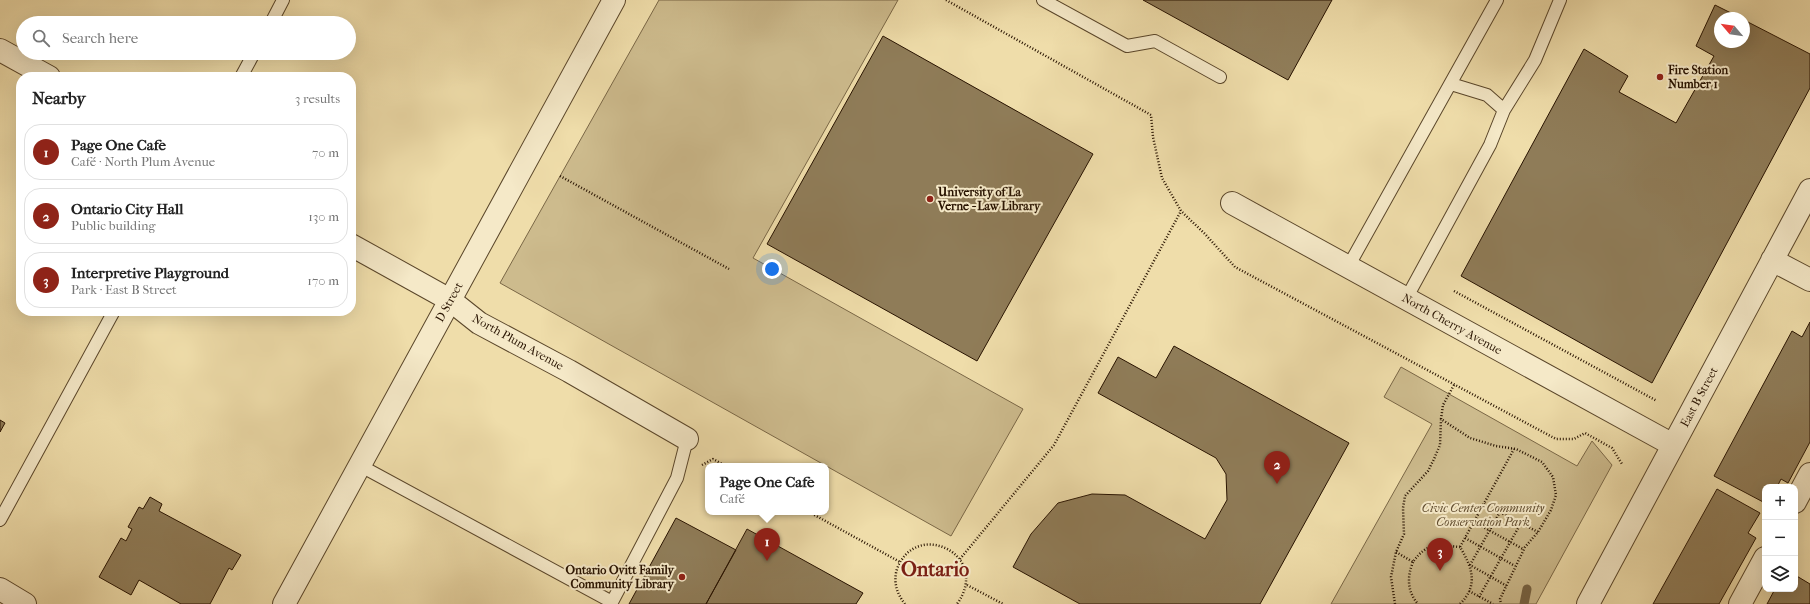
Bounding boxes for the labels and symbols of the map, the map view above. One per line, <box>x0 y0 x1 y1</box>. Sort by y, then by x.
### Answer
north arrow <box>1714 12 1750 48</box>
place label: Fire Station Number 1 <box>1667 63 1729 91</box>
marker: Fire Station Number 1 <box>1655 72 1665 82</box>
place label: University of La Verne - Law Library <box>937 185 1041 214</box>
marker: University of La Verne - Law Library <box>925 194 935 204</box>
your location <box>762 259 782 279</box>
street label: D Street <box>432 279 466 324</box>
street label: North Cherry Avenue <box>1400 291 1505 357</box>
street label: North Plum Avenue <box>470 311 566 373</box>
street label: East B Street <box>1677 364 1721 430</box>
pin: 2 <box>1264 451 1290 484</box>
park label: Civic Center Community Conservation Park <box>1422 501 1545 529</box>
pin: 1 <box>754 528 780 561</box>
pin: 3 <box>1427 538 1453 571</box>
district label: Ontario <box>901 558 969 581</box>
place label: Ontario Ovitt Family Community Library <box>566 563 675 592</box>
marker: Ontario Ovitt Family Community Library <box>677 572 687 582</box>

